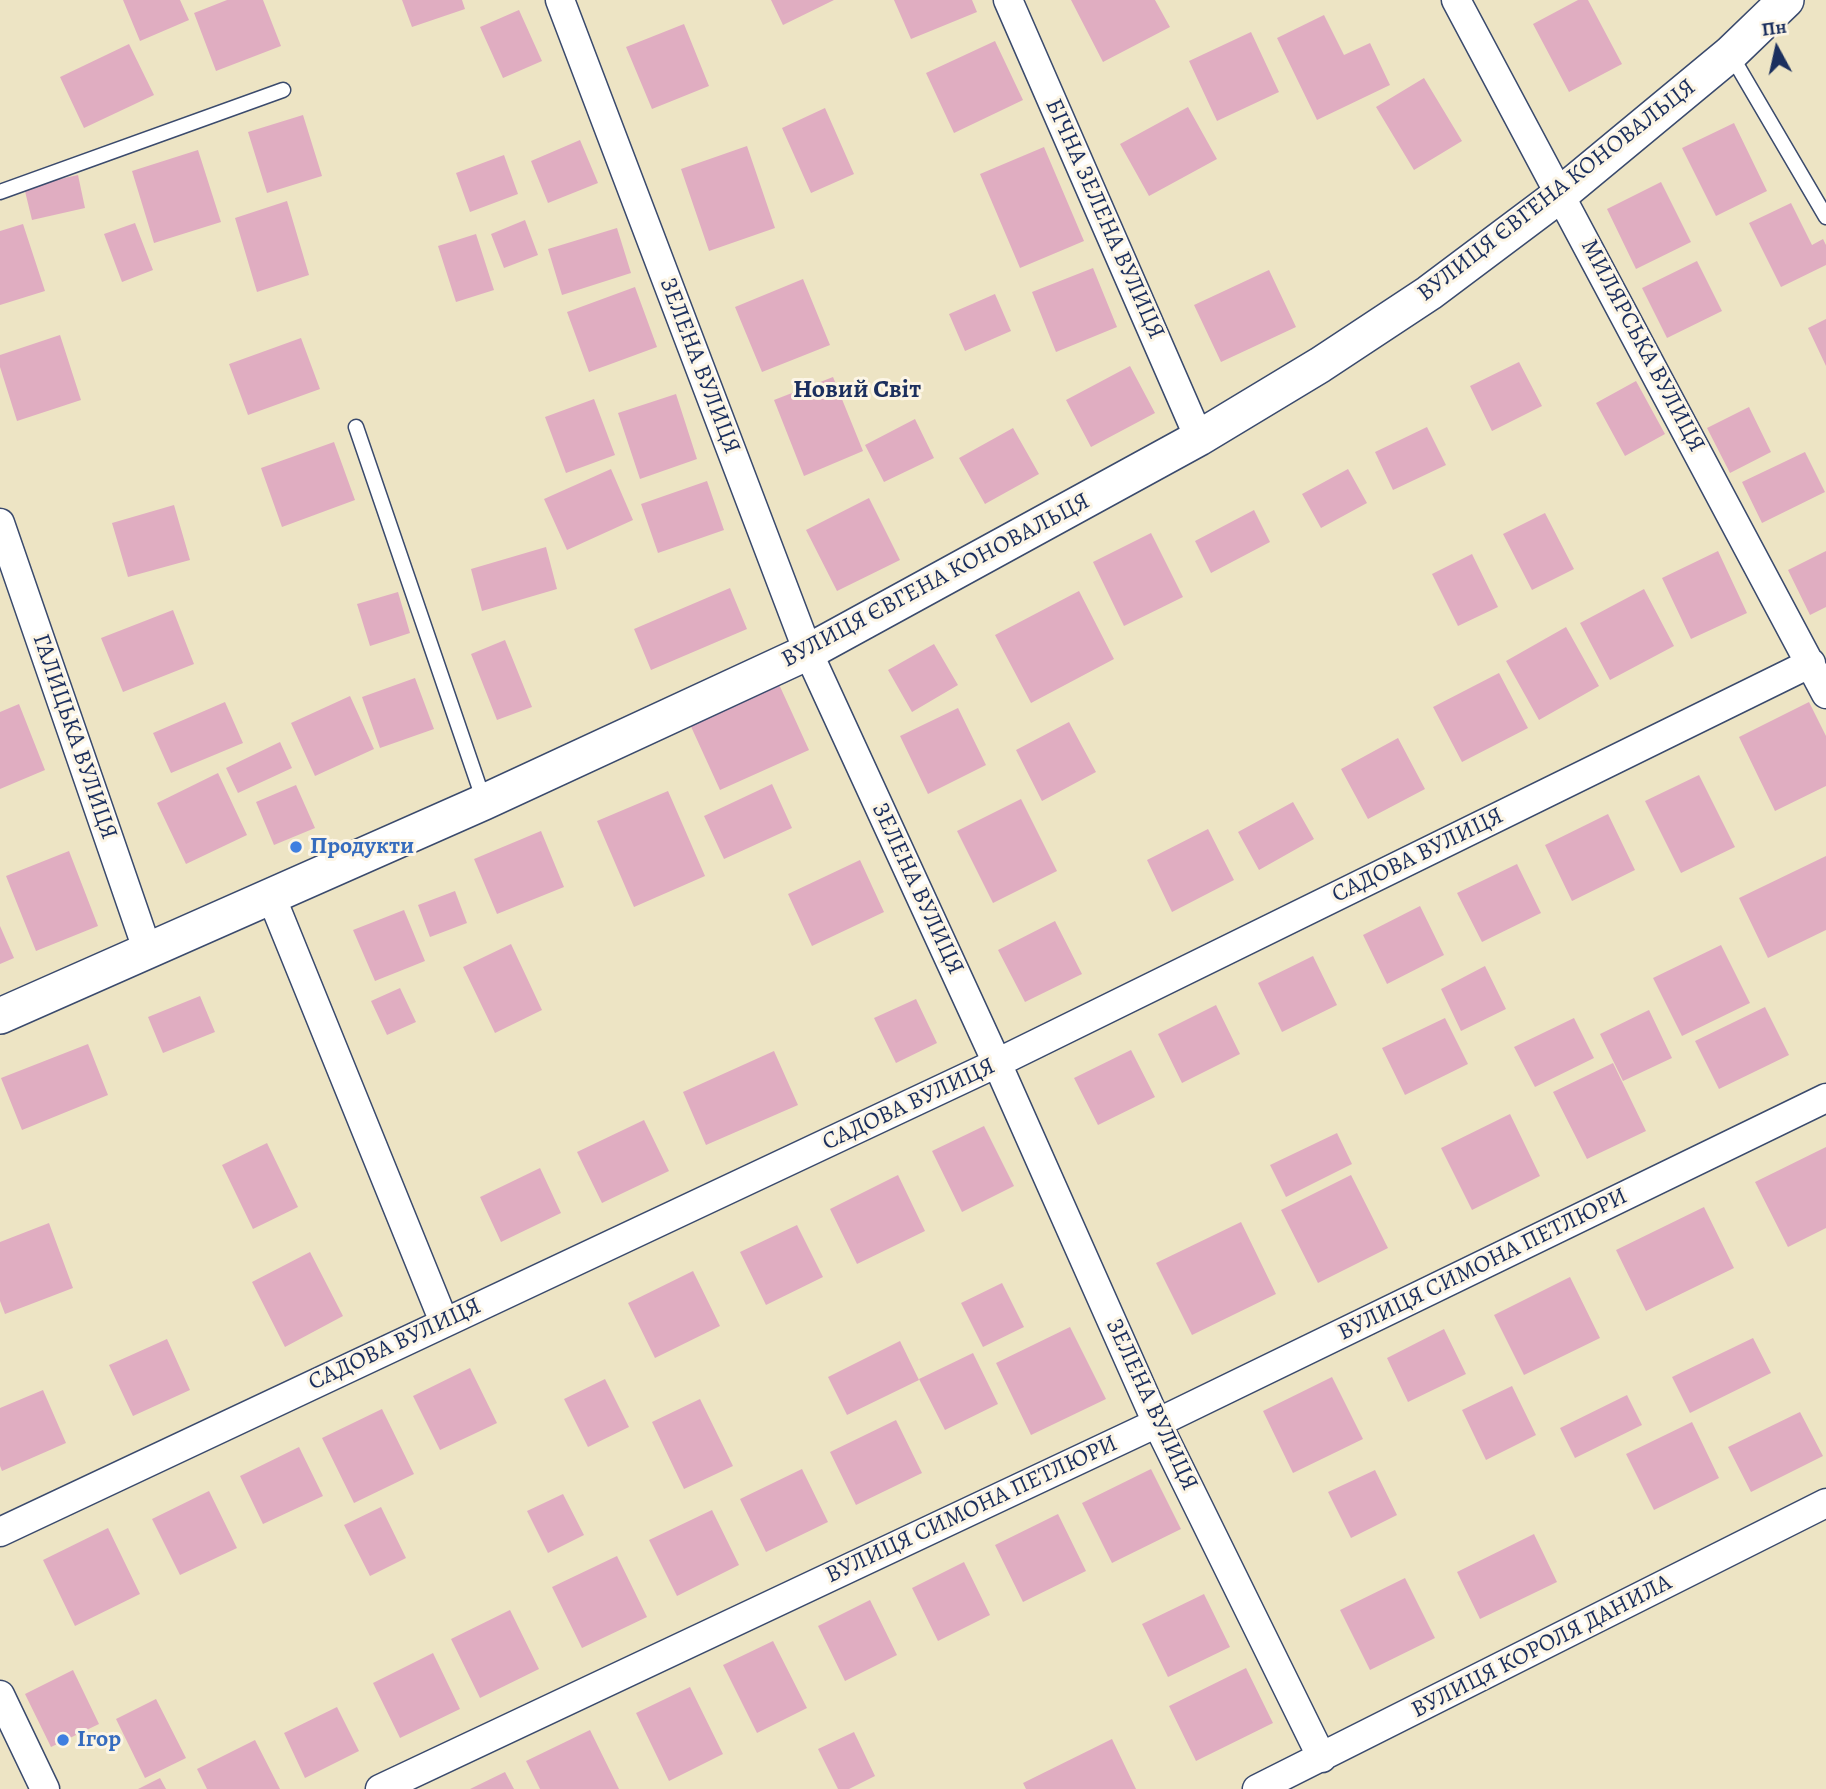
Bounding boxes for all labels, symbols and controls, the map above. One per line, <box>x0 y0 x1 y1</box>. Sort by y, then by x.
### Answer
north arrow <box>1742 14 1812 84</box>
text: Пн <box>1760 14 1788 43</box>
street label: ВУЛИЦЯ ЄВГЕНА КОНОВАЛЬЦЯ <box>1412 73 1702 309</box>
street label: БІЧНА ЗЕЛЕНА ВУЛИЦЯ <box>1038 94 1170 344</box>
street label: МИЛЯРСЬКА ВУЛИЦЯ <box>1574 235 1710 457</box>
street label: ЗЕЛЕНА ВУЛИЦЯ <box>652 274 746 458</box>
district label: Новий Світ <box>793 375 921 407</box>
street label: ВУЛИЦЯ ЄВГЕНА КОНОВАЛЬЦЯ <box>777 487 1095 675</box>
street label: ГАЛИЦЬКА ВУЛИЦЯ <box>25 630 123 844</box>
street label: ЗЕЛЕНА ВУЛИЦЯ <box>865 799 969 979</box>
street label: САДОВА ВУЛИЦЯ <box>1328 802 1508 910</box>
place label: Продукти <box>310 833 414 861</box>
marker: Продукти <box>288 839 304 855</box>
street label: САДОВА ВУЛИЦЯ <box>818 1052 1000 1158</box>
street label: ВУЛИЦЯ СИМОНА ПЕТЛЮРИ <box>1333 1182 1633 1348</box>
street label: САДОВА ВУЛИЦЯ <box>304 1292 486 1398</box>
street label: ЗЕЛЕНА ВУЛИЦЯ <box>1099 1315 1203 1495</box>
street label: ВУЛИЦЯ СИМОНА ПЕТЛЮРИ <box>822 1430 1122 1590</box>
street label: ВУЛИЦЯ КОРОЛЯ ДАНИЛА <box>1407 1569 1677 1725</box>
place label: Ігор <box>77 1726 121 1754</box>
marker: Ігор <box>55 1732 71 1748</box>

